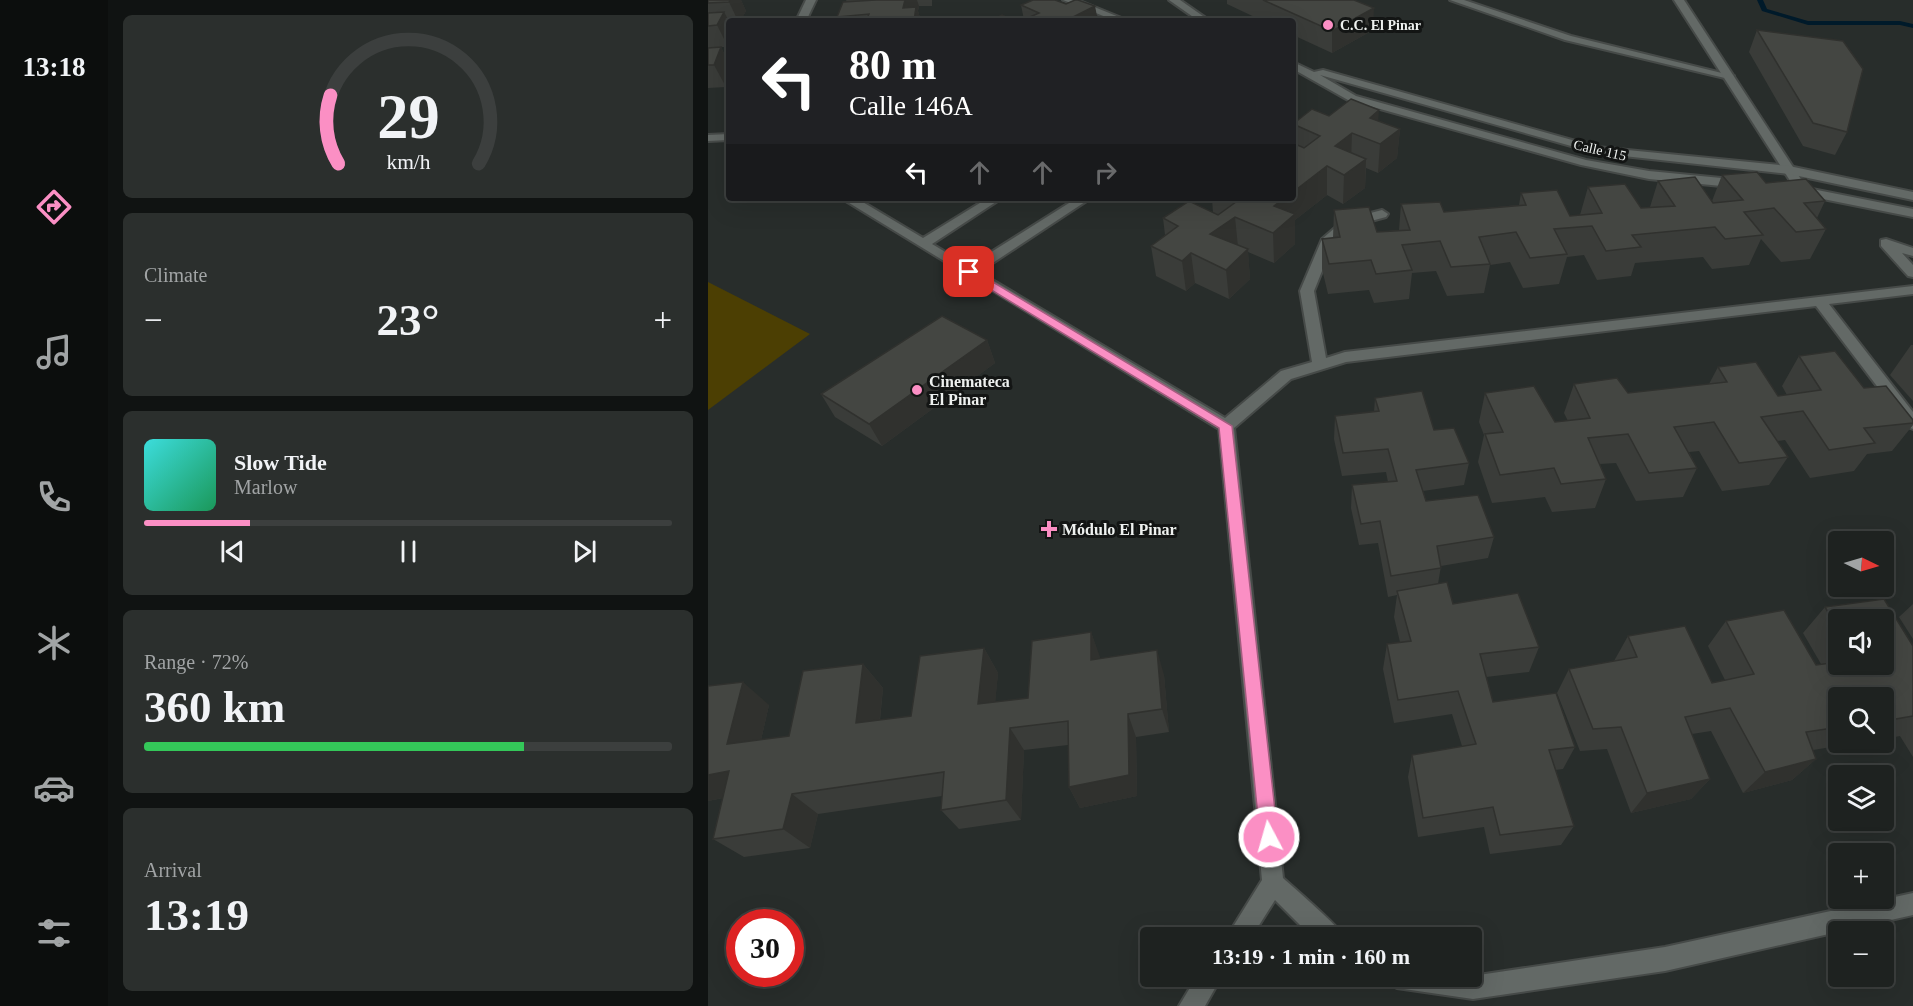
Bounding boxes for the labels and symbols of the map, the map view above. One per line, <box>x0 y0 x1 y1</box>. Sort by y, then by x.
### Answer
marker: C.C. El Pinar <box>1321 18 1335 32</box>
place label: C.C. El Pinar <box>1340 18 1421 33</box>
street label: Calle 115 <box>1572 137 1628 164</box>
pin <box>943 246 994 297</box>
place label: Cinemateca El Pinar <box>929 373 1010 408</box>
marker: Cinemateca El Pinar <box>910 383 924 397</box>
marker: Módulo El Pinar <box>1040 520 1058 538</box>
place label: Módulo El Pinar <box>1062 521 1177 538</box>
north arrow <box>1828 531 1894 597</box>
position arrow <box>1237 805 1301 869</box>
speed limit sign: 30 <box>726 909 804 987</box>

